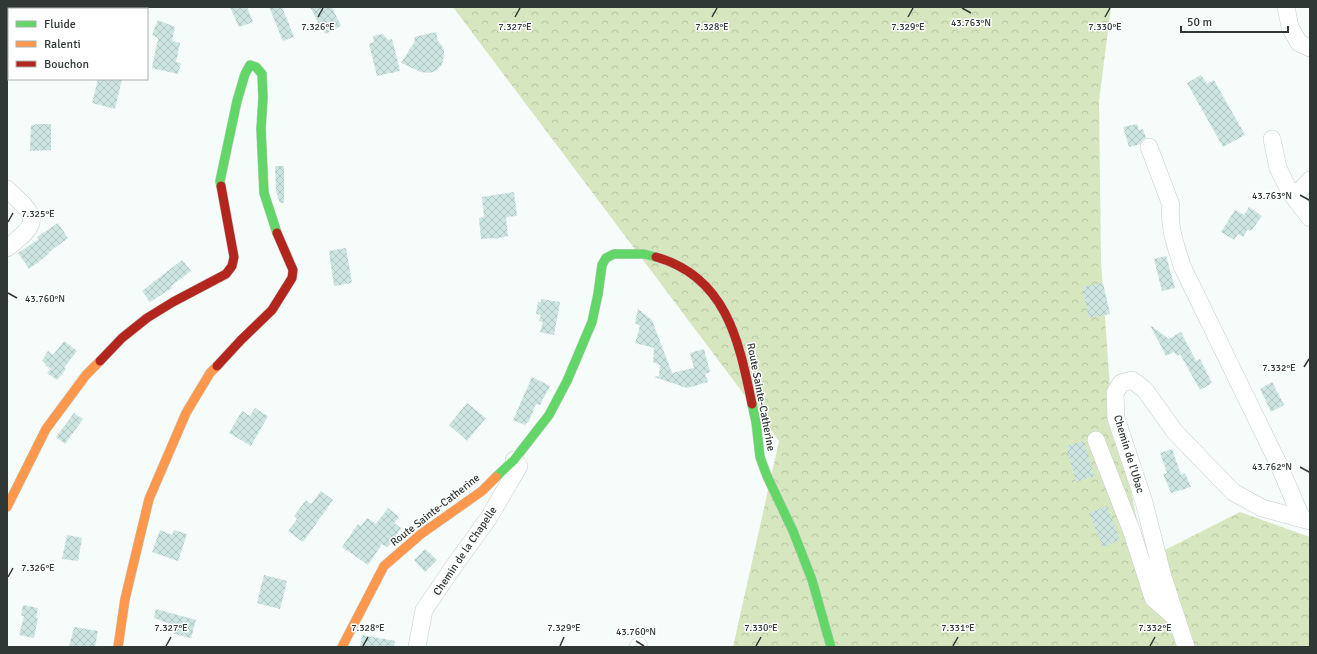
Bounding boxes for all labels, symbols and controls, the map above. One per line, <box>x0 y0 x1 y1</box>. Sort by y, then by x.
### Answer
legend <box>8 8 148 80</box>
scale bar <box>1181 8 1288 34</box>
text: 50 m <box>1187 15 1212 30</box>
text: Fluide <box>44 17 76 32</box>
text: 43.763°N <box>951 17 991 29</box>
text: 7.326°E <box>301 21 335 33</box>
text: 7.327°E <box>498 21 532 33</box>
text: 7.328°E <box>695 21 729 33</box>
text: 7.329°E <box>891 21 925 33</box>
text: 7.330°E <box>1088 21 1122 33</box>
text: Ralenti <box>44 37 81 52</box>
text: Bouchon <box>44 57 89 72</box>
text: 43.763°N <box>1252 190 1292 202</box>
text: 7.325°E <box>21 208 55 220</box>
text: 43.760°N <box>25 293 65 305</box>
street label: Route Sainte-Catherine <box>744 342 778 452</box>
text: 7.332°E <box>1262 362 1296 374</box>
street label: Chemin de l'Ubac <box>1111 413 1147 495</box>
text: 43.762°N <box>1252 461 1292 473</box>
street label: Route Sainte-Catherine <box>388 471 482 549</box>
street label: Chemin de la Chapelle <box>430 504 500 598</box>
text: 7.326°E <box>21 562 55 574</box>
text: 7.327°E <box>154 622 188 634</box>
text: 7.328°E <box>351 622 385 634</box>
text: 7.329°E <box>547 622 581 634</box>
text: 7.330°E <box>744 622 778 634</box>
text: 7.331°E <box>941 622 975 634</box>
text: 7.332°E <box>1138 622 1172 634</box>
text: 43.760°N <box>616 626 656 638</box>

